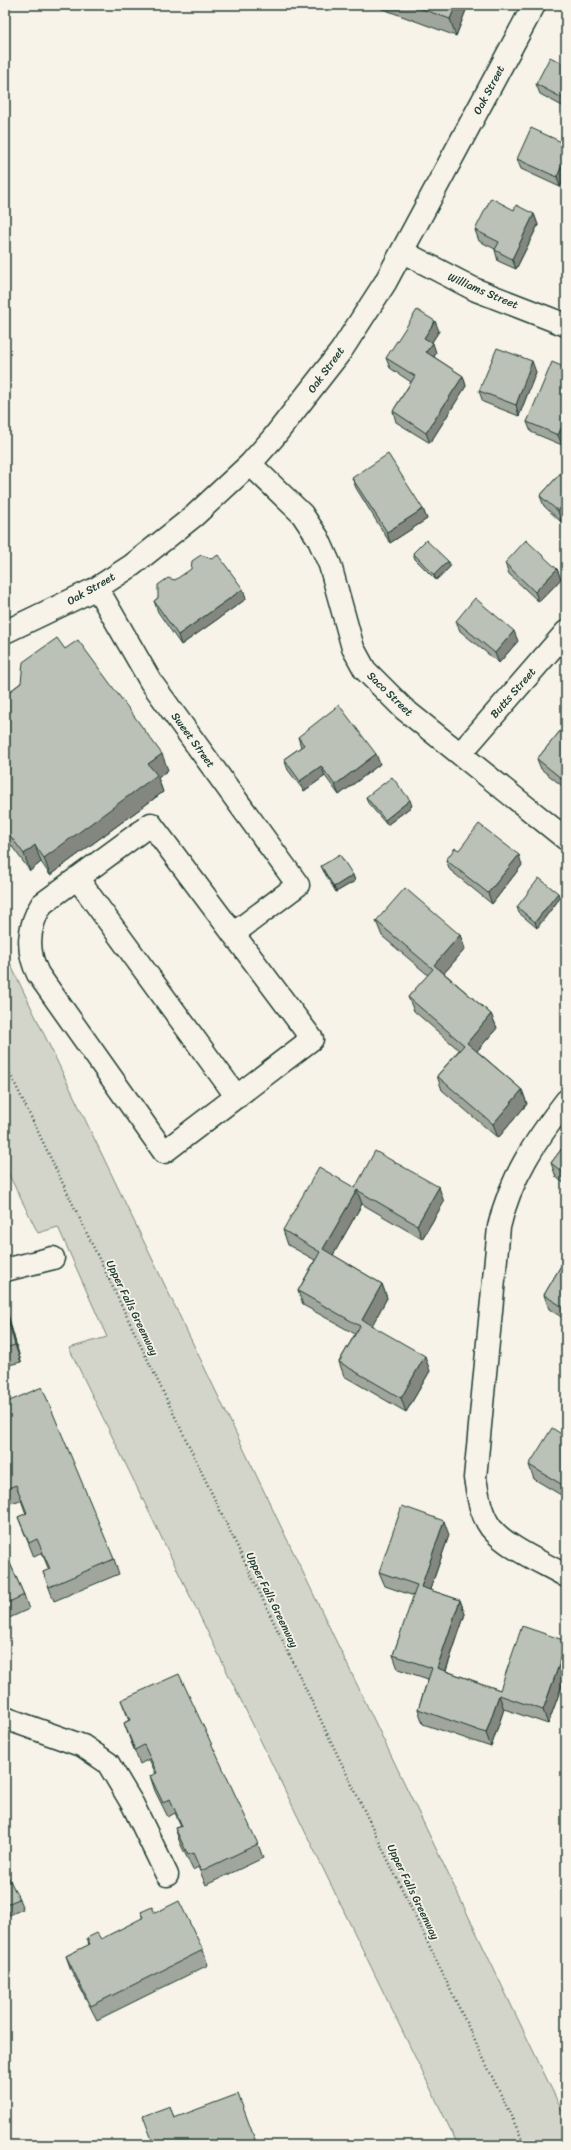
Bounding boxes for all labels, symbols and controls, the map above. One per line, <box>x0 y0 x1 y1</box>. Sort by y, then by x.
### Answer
street label: Oak Street <box>468 62 510 118</box>
street label: Williams Street <box>445 268 521 314</box>
street label: Oak Street <box>303 343 349 397</box>
street label: Oak Street <box>63 567 119 611</box>
street label: Butts Street <box>485 663 541 723</box>
street label: Saco Street <box>362 667 418 721</box>
street label: Sweet Street <box>166 708 220 772</box>
street label: Upper Falls Greenway <box>101 1257 164 1359</box>
street label: Upper Falls Greenway <box>241 1549 304 1651</box>
street label: Upper Falls Greenway <box>382 1841 445 1943</box>

